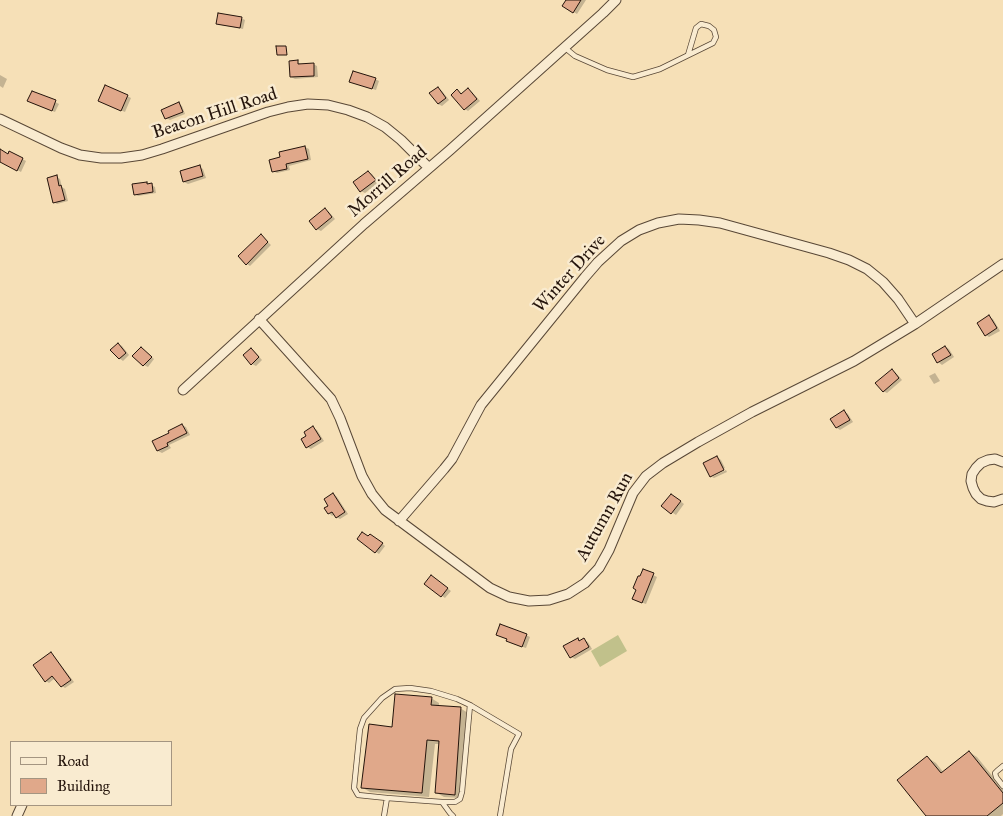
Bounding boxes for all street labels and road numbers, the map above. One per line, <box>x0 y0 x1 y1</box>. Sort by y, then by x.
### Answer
street label: Beacon Hill Road <box>150 84 280 144</box>
street label: Morrill Road <box>344 142 432 222</box>
street label: Winter Drive <box>529 230 611 318</box>
street label: Autumn Run <box>572 469 638 565</box>

